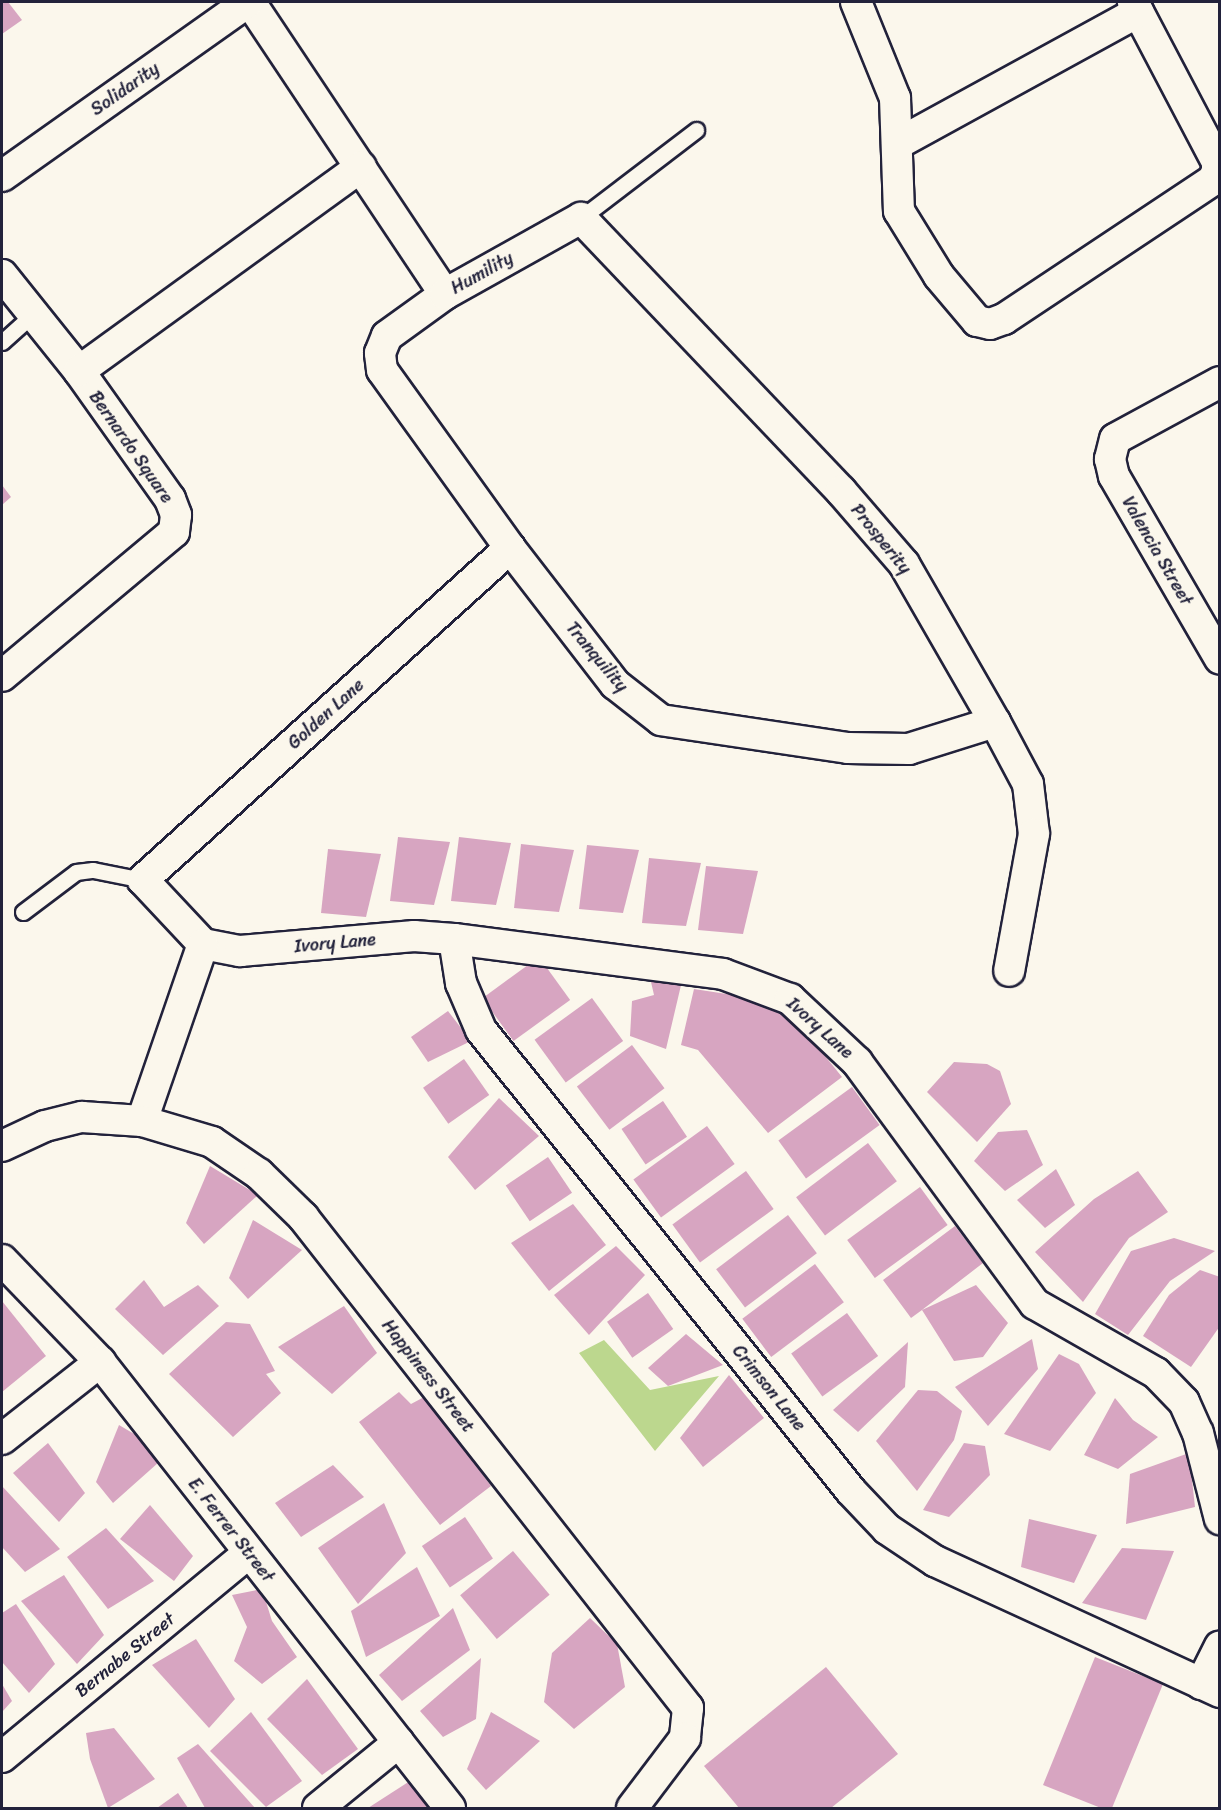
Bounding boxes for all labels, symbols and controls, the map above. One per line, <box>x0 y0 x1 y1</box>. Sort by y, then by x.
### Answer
street label: Solidarity <box>87 58 163 120</box>
street label: Humility <box>447 247 517 299</box>
street label: Bernardo Square <box>84 387 178 507</box>
street label: Valencia Street <box>1117 493 1197 609</box>
street label: Prosperity <box>846 500 916 578</box>
street label: Tranquility <box>561 617 633 697</box>
street label: Golden Lane <box>283 674 369 754</box>
street label: Ivory Lane <box>293 929 377 957</box>
street label: Ivory Lane <box>782 992 858 1064</box>
street label: Happiness Street <box>377 1315 479 1437</box>
street label: Crimson Lane <box>728 1341 810 1435</box>
street label: E. Ferrer Street <box>183 1473 279 1587</box>
street label: Bernabe Street <box>71 1608 179 1702</box>

